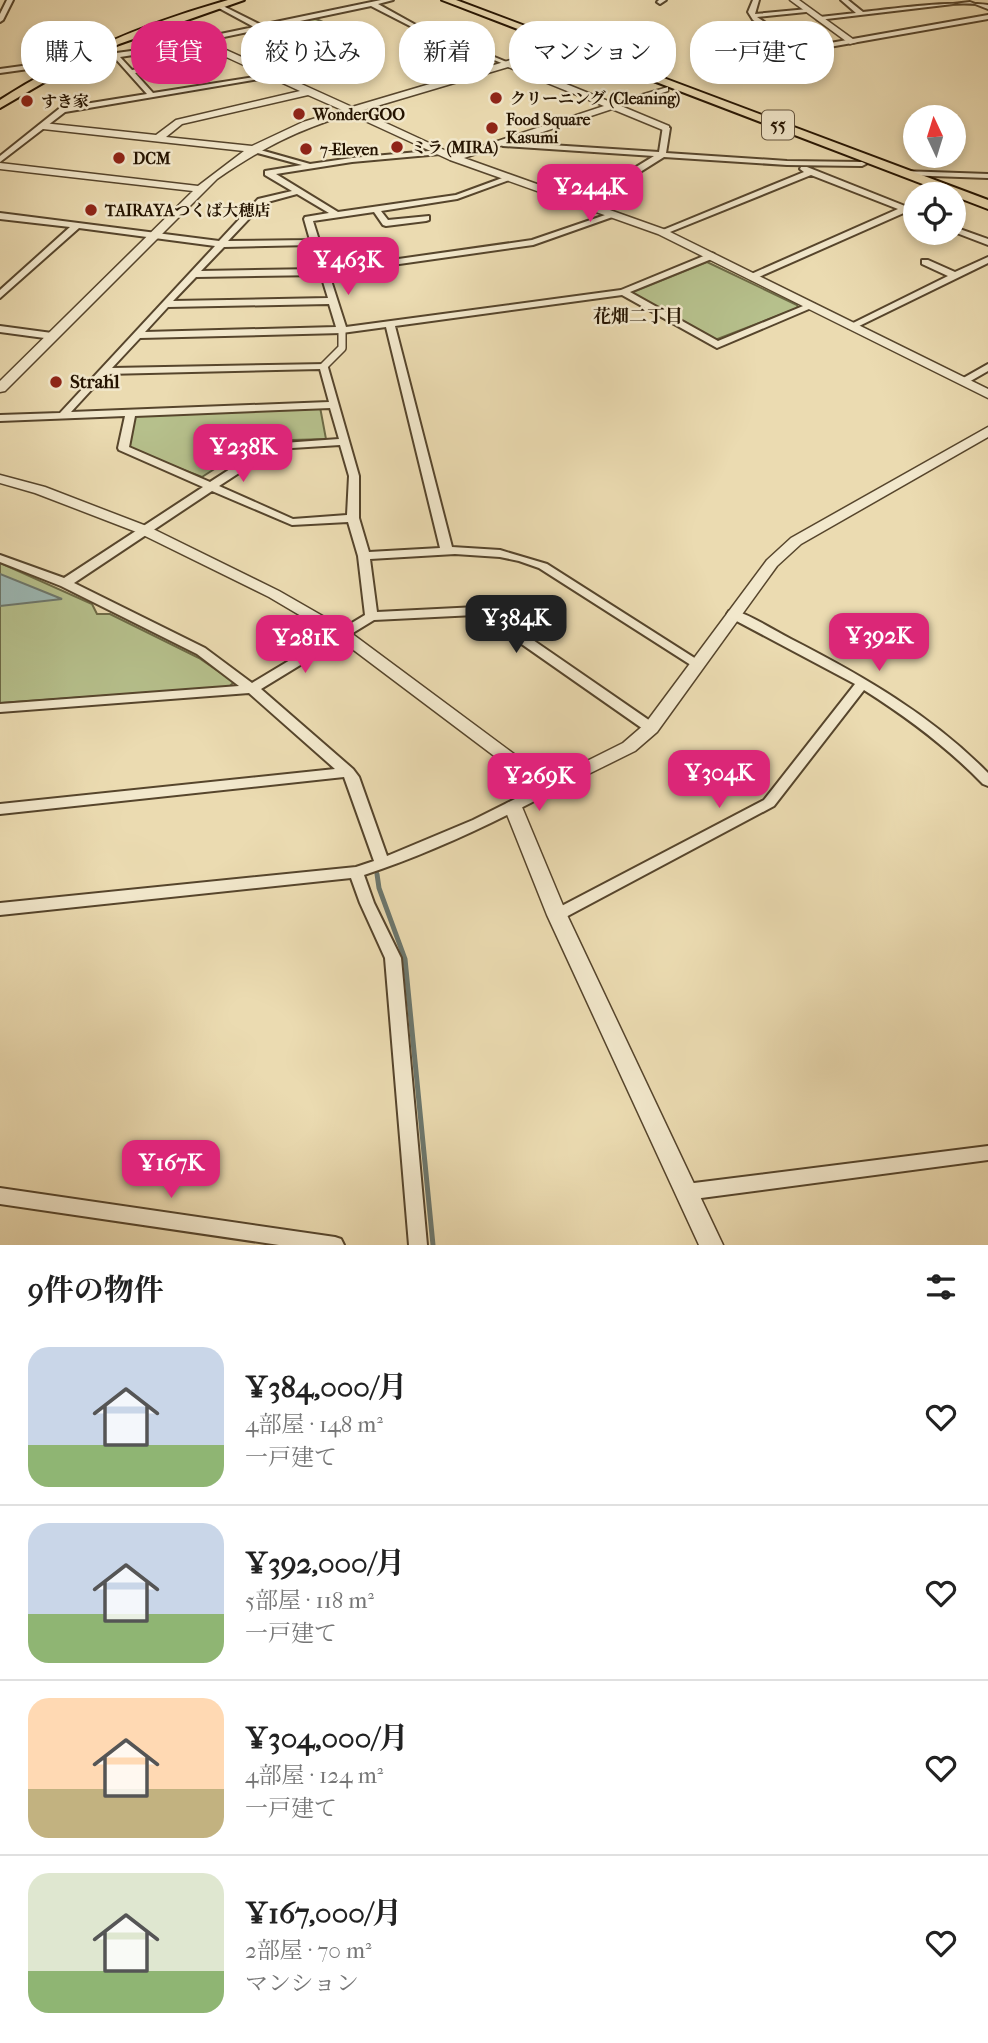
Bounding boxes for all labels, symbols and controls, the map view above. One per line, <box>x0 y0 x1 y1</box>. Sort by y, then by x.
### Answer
chip: 購入 <box>21 21 117 84</box>
chip: 賃貸 <box>131 21 227 84</box>
chip: 絞り込み <box>241 21 385 84</box>
chip: 新着 <box>399 21 495 84</box>
chip: マンション <box>509 21 676 84</box>
chip: 一戸建て <box>690 21 834 84</box>
place label: クリーニング (Cleaning) <box>510 89 680 109</box>
marker: クリーニング (Cleaning) <box>488 90 504 106</box>
place label: すき家 <box>41 92 89 111</box>
marker: すき家 <box>19 93 35 109</box>
place label: WonderGOO <box>312 105 405 124</box>
north arrow <box>903 105 966 168</box>
map controls <box>903 105 966 245</box>
marker: WonderGOO <box>291 106 307 122</box>
place label: Food Square Kasumi <box>505 110 591 147</box>
road number: 55 <box>762 110 794 140</box>
marker: Food Square Kasumi <box>484 120 500 136</box>
place label: ミラ (MIRA) <box>411 138 498 158</box>
marker: ミラ (MIRA) <box>389 139 405 155</box>
place label: 7-Eleven <box>319 140 379 159</box>
marker: 7-Eleven <box>298 141 314 157</box>
place label: DCM <box>133 149 171 168</box>
marker: DCM <box>111 150 127 166</box>
pin: ¥244K <box>541 164 639 224</box>
text: ¥244K <box>553 173 627 200</box>
button: locate <box>903 182 966 245</box>
place label: TAIRAYAつくば大穂店 <box>104 201 270 220</box>
marker: TAIRAYAつくば大穂店 <box>83 202 99 218</box>
pin: ¥463K <box>299 238 397 297</box>
text: ¥463K <box>313 246 383 273</box>
district label: 花畑二丁目 <box>593 306 683 327</box>
place label: Strahl <box>70 371 120 393</box>
marker: Strahl <box>48 374 64 390</box>
pin: ¥238K <box>194 424 292 484</box>
text: ¥238K <box>209 433 277 460</box>
pin: ¥384K <box>467 596 565 655</box>
text: ¥384K <box>481 604 551 631</box>
pin: ¥392K <box>830 614 928 673</box>
pin: ¥281K <box>256 616 354 675</box>
text: ¥392K <box>845 622 913 649</box>
text: ¥281K <box>272 624 338 651</box>
pin: ¥304K <box>670 750 768 810</box>
pin: ¥269K <box>490 754 588 813</box>
text: ¥304K <box>684 759 754 786</box>
text: ¥269K <box>504 762 574 789</box>
pin: ¥167K <box>122 1140 220 1200</box>
text: ¥167K <box>138 1149 204 1176</box>
icon: filters <box>922 1268 960 1306</box>
text: 9件の物件 <box>28 1273 164 1308</box>
text: ¥384,000/月 <box>245 1370 407 1405</box>
icon: home <box>84 1375 168 1459</box>
icon: heart <box>922 1398 960 1436</box>
text: 4部屋 · 148 m² <box>245 1411 383 1438</box>
text: 一戸建て <box>245 1444 337 1471</box>
text: ¥392,000/月 <box>245 1546 405 1581</box>
icon: home <box>84 1551 168 1635</box>
icon: heart <box>922 1574 960 1612</box>
text: 5部屋 · 118 m² <box>245 1587 374 1614</box>
text: 一戸建て <box>245 1620 337 1647</box>
text: ¥304,000/月 <box>245 1721 409 1756</box>
icon: home <box>84 1726 168 1810</box>
icon: heart <box>922 1749 960 1787</box>
text: 4部屋 · 124 m² <box>245 1762 383 1789</box>
text: 一戸建て <box>245 1795 337 1822</box>
text: ¥167,000/月 <box>245 1896 402 1931</box>
icon: home <box>84 1901 168 1985</box>
icon: heart <box>922 1924 960 1962</box>
text: 2部屋 · 70 m² <box>245 1937 372 1964</box>
text: マンション <box>245 1970 359 1997</box>

